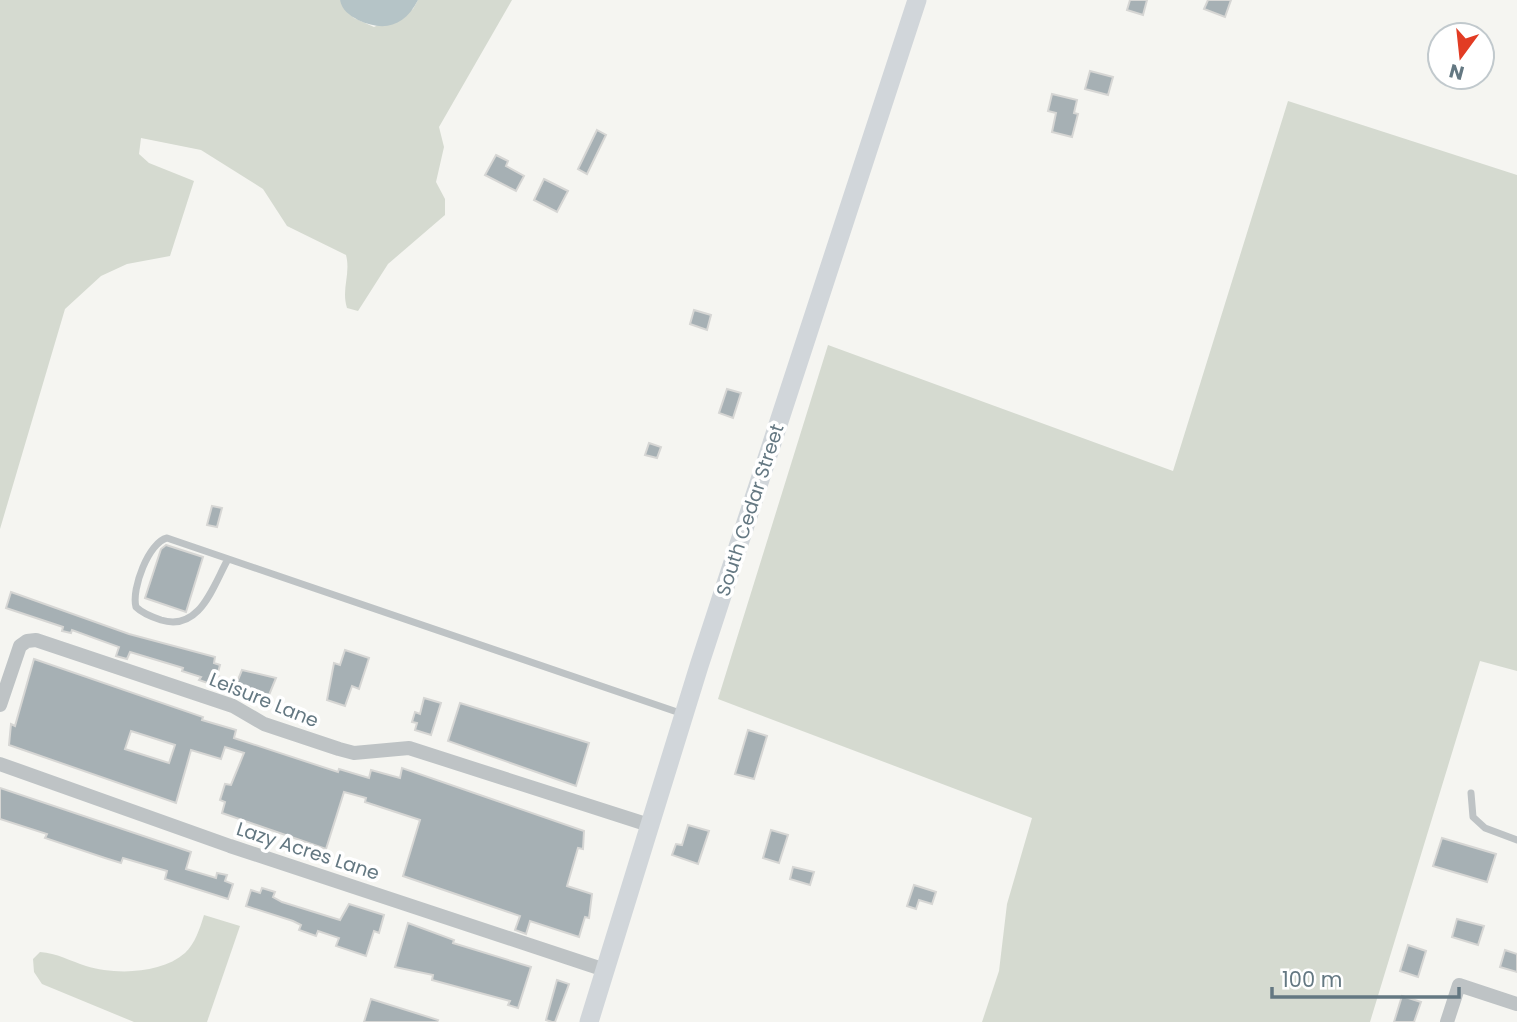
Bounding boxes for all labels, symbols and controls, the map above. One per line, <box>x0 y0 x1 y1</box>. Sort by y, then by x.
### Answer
north arrow <box>1426 21 1496 91</box>
text: N <box>1446 57 1467 87</box>
street label: South Cedar Street <box>709 420 791 600</box>
street label: Leisure Lane <box>205 666 323 734</box>
street label: Lazy Acres Lane <box>233 815 383 887</box>
scale bar <box>1272 956 1459 1000</box>
text: 100 m <box>1282 965 1342 994</box>

